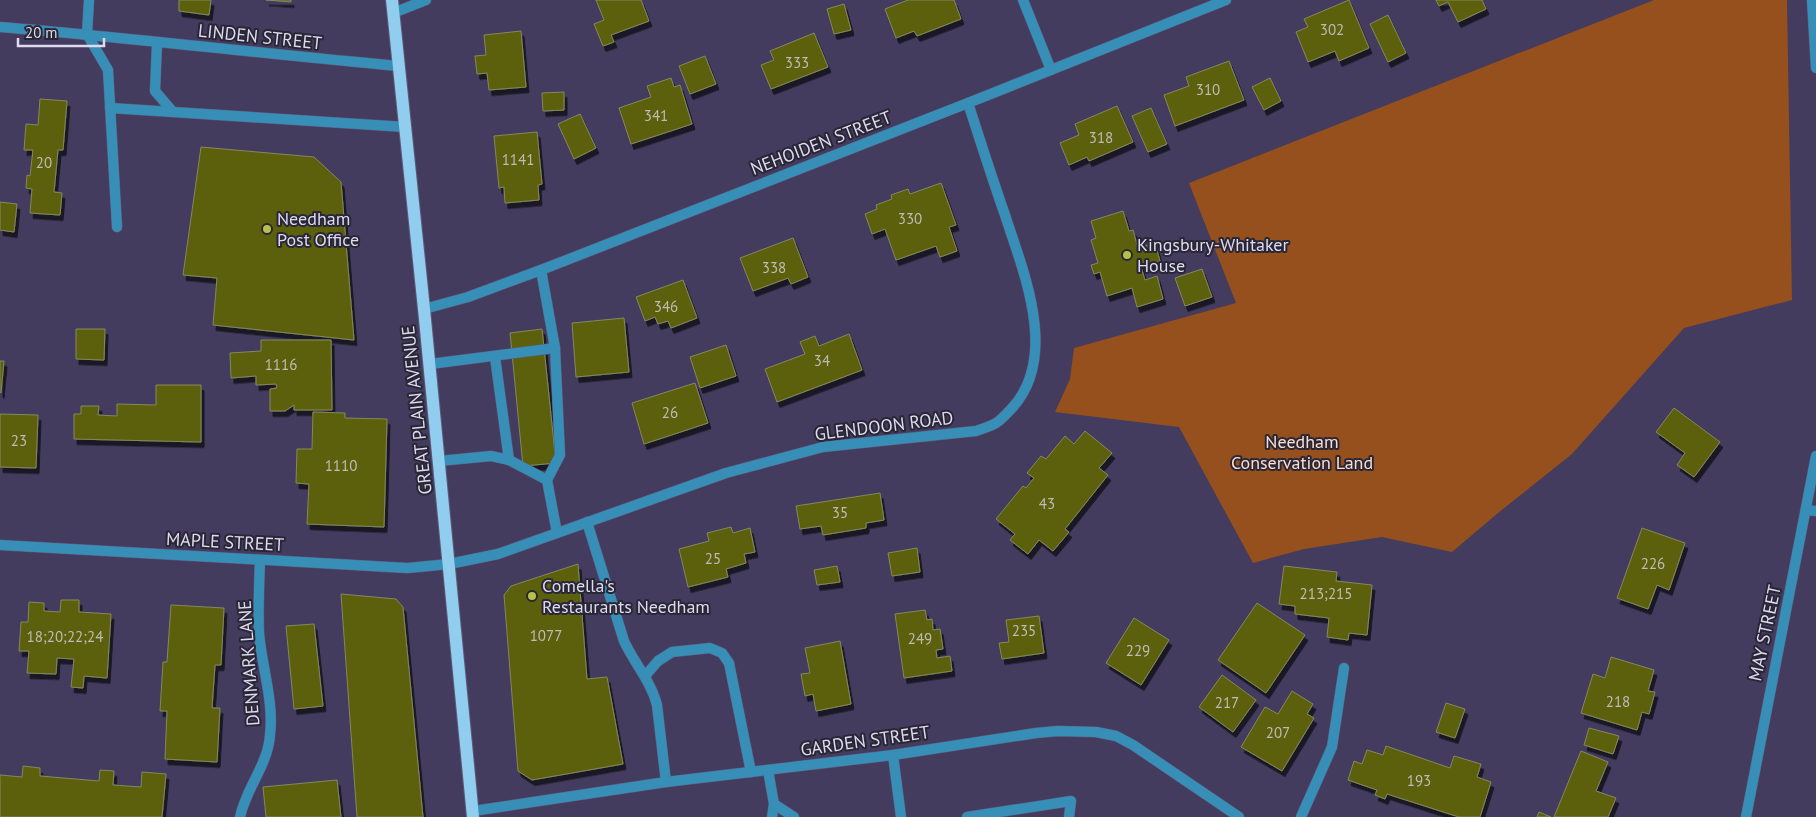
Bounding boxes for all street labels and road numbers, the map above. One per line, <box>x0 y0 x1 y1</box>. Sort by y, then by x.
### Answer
street label: LINDEN STREET <box>197 19 323 54</box>
street label: NEHOIDEN STREET <box>747 105 895 180</box>
street label: GREAT PLAIN AVENUE <box>396 325 437 496</box>
street label: GLENDOON ROAD <box>813 406 955 445</box>
street label: MAPLE STREET <box>165 527 285 556</box>
street label: MAY STREET <box>1743 583 1786 683</box>
street label: DENMARK LANE <box>233 599 264 727</box>
street label: GARDEN STREET <box>799 720 931 761</box>

